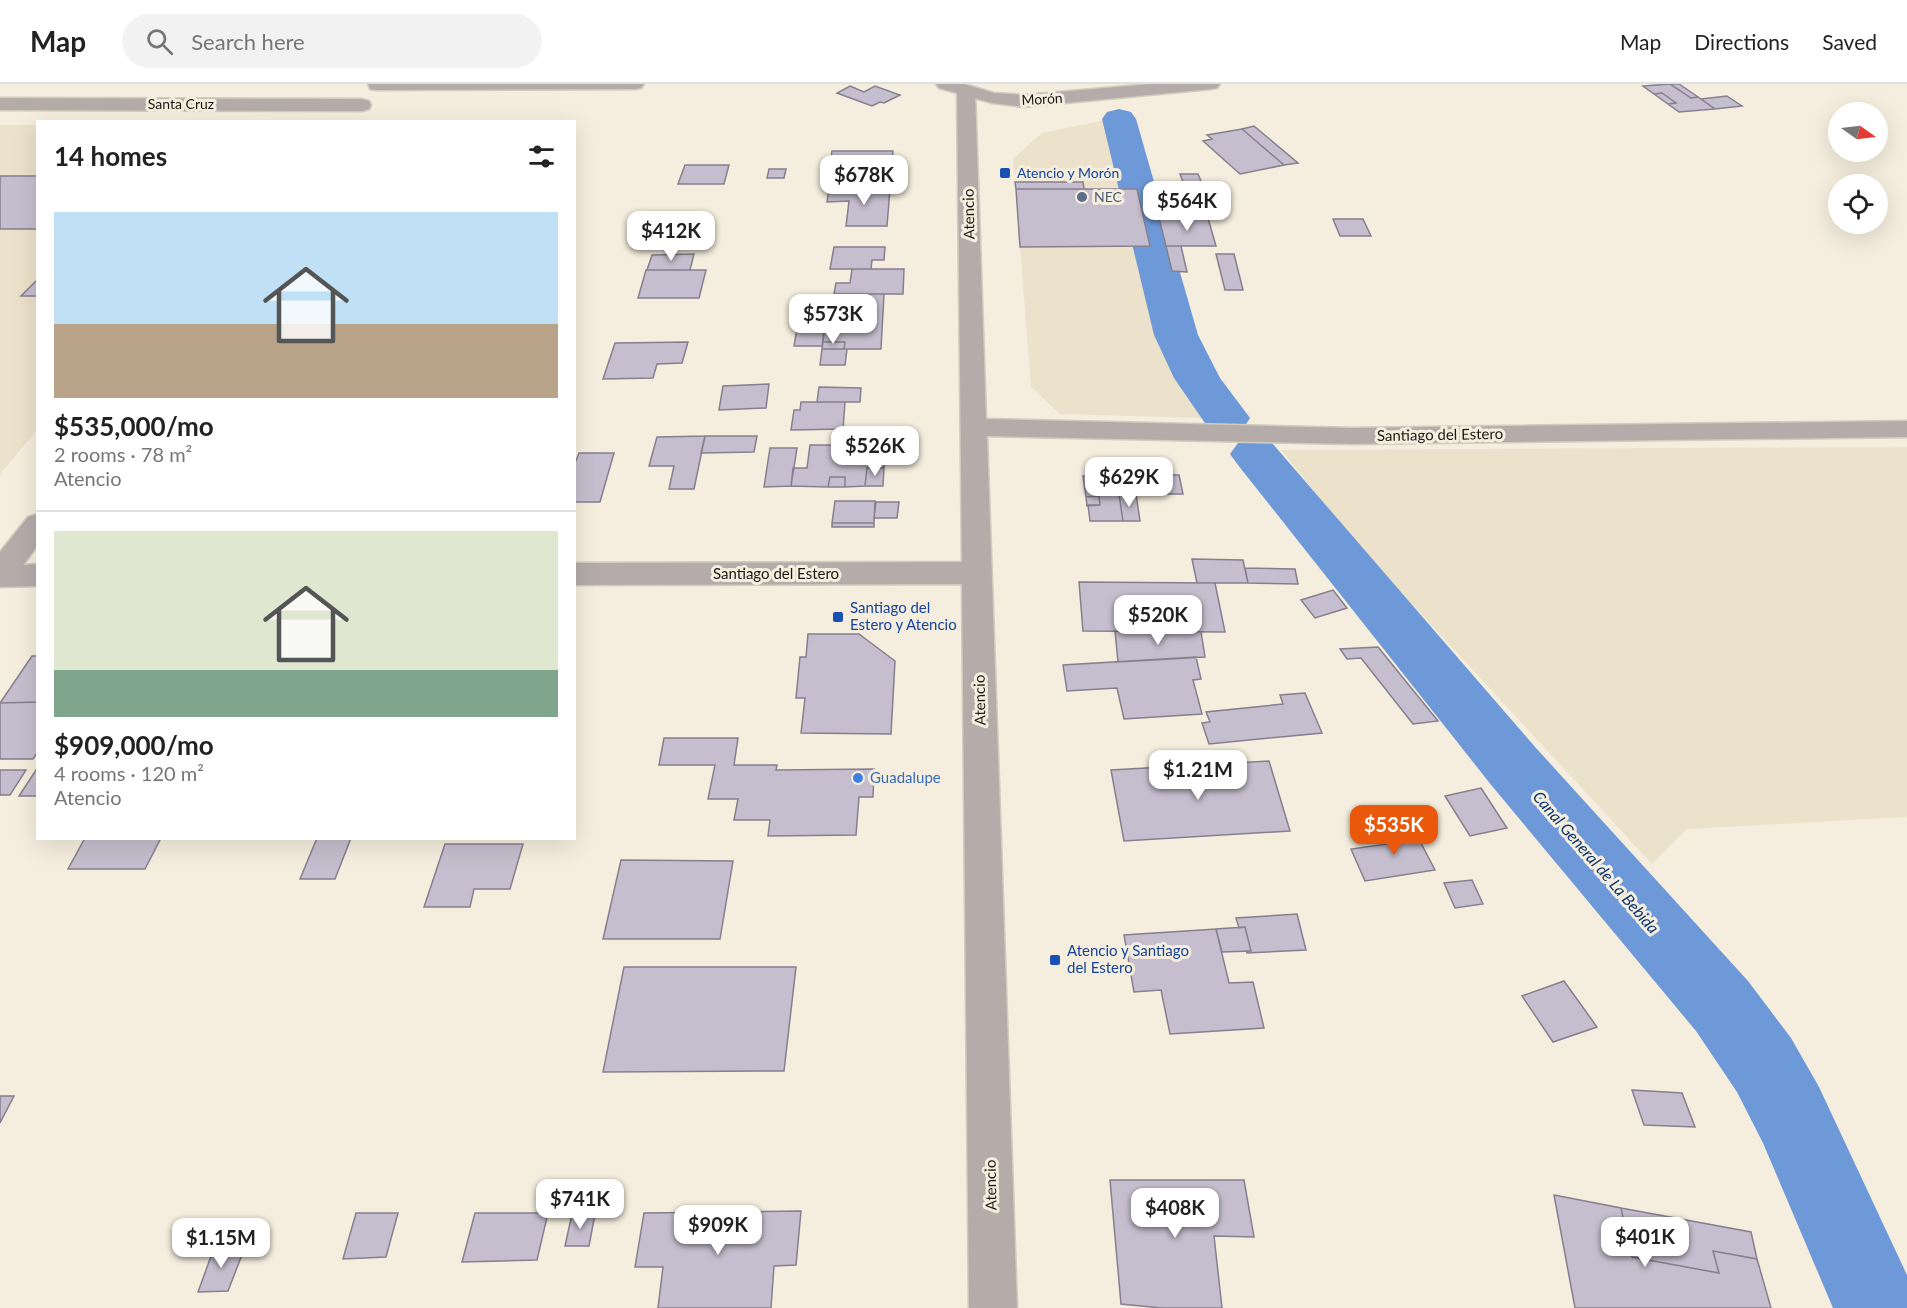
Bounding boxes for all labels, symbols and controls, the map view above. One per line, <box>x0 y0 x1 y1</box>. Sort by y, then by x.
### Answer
search box <box>122 14 542 68</box>
text: Map <box>30 24 86 58</box>
icon: search <box>143 25 176 58</box>
text: Search here <box>191 28 305 55</box>
text: Map <box>1620 29 1661 54</box>
text: Directions <box>1694 29 1789 54</box>
text: Saved <box>1822 29 1877 54</box>
street label: Morón <box>1021 89 1063 108</box>
street label: Santa Cruz <box>148 95 214 112</box>
north arrow <box>1828 102 1888 162</box>
map controls <box>1828 102 1888 234</box>
text: 14 homes <box>54 140 167 172</box>
icon: filters <box>525 140 558 173</box>
pin: $678K <box>822 155 906 206</box>
text: $678K <box>834 162 894 186</box>
place label: Atencio y Morón <box>1017 164 1119 181</box>
marker: Atencio y Morón <box>998 166 1012 180</box>
button: locate <box>1828 174 1888 234</box>
pin: $564K <box>1145 181 1229 232</box>
place label: NEC <box>1094 188 1123 205</box>
text: $564K <box>1157 188 1217 212</box>
street label: Atencio <box>959 189 977 239</box>
marker: NEC <box>1075 190 1089 204</box>
pin: $412K <box>629 211 713 262</box>
text: $412K <box>641 218 701 242</box>
icon: home <box>252 251 360 359</box>
pin: $573K <box>791 294 875 345</box>
text: $573K <box>803 301 863 325</box>
text: $535,000/mo <box>54 410 214 442</box>
street label: Santiago del Estero <box>1377 424 1503 444</box>
pin: $526K <box>833 426 917 477</box>
text: $526K <box>845 433 905 457</box>
text: 2 rooms · 78 m² <box>54 442 192 466</box>
pin: $629K <box>1087 457 1171 508</box>
text: $629K <box>1099 464 1159 488</box>
text: Atencio <box>54 466 121 490</box>
street label: Santiago del Estero <box>713 564 839 582</box>
icon: home <box>252 570 360 678</box>
pin: $520K <box>1116 595 1200 646</box>
place label: Santiago del Estero y Atencio <box>850 598 957 633</box>
text: $520K <box>1128 602 1188 626</box>
marker: Santiago del Estero y Atencio <box>831 610 845 624</box>
street label: Atencio <box>970 675 988 725</box>
text: $909,000/mo <box>54 729 214 761</box>
pin: $1.21M <box>1149 750 1247 801</box>
text: $1.21M <box>1163 757 1233 781</box>
text: 4 rooms · 120 m² <box>54 761 204 785</box>
place label: Guadalupe <box>870 768 941 786</box>
marker: Guadalupe <box>851 771 865 785</box>
text: Atencio <box>54 785 121 809</box>
water label: Canal General de La Bebida <box>1529 787 1663 937</box>
pin: $535K <box>1352 805 1436 856</box>
text: $535K <box>1364 812 1424 836</box>
place label: Atencio y Santiago del Estero <box>1067 941 1189 976</box>
marker: Atencio y Santiago del Estero <box>1048 953 1062 967</box>
street label: Atencio <box>981 1160 999 1210</box>
pin: $741K <box>538 1179 622 1230</box>
text: $741K <box>550 1186 610 1210</box>
pin: $408K <box>1133 1188 1217 1239</box>
text: $408K <box>1145 1195 1205 1219</box>
pin: $909K <box>676 1205 760 1256</box>
text: $909K <box>688 1212 748 1236</box>
pin: $401K <box>1603 1217 1687 1268</box>
pin: $1.15M <box>172 1218 270 1269</box>
text: $401K <box>1615 1224 1675 1248</box>
text: $1.15M <box>186 1225 256 1249</box>

